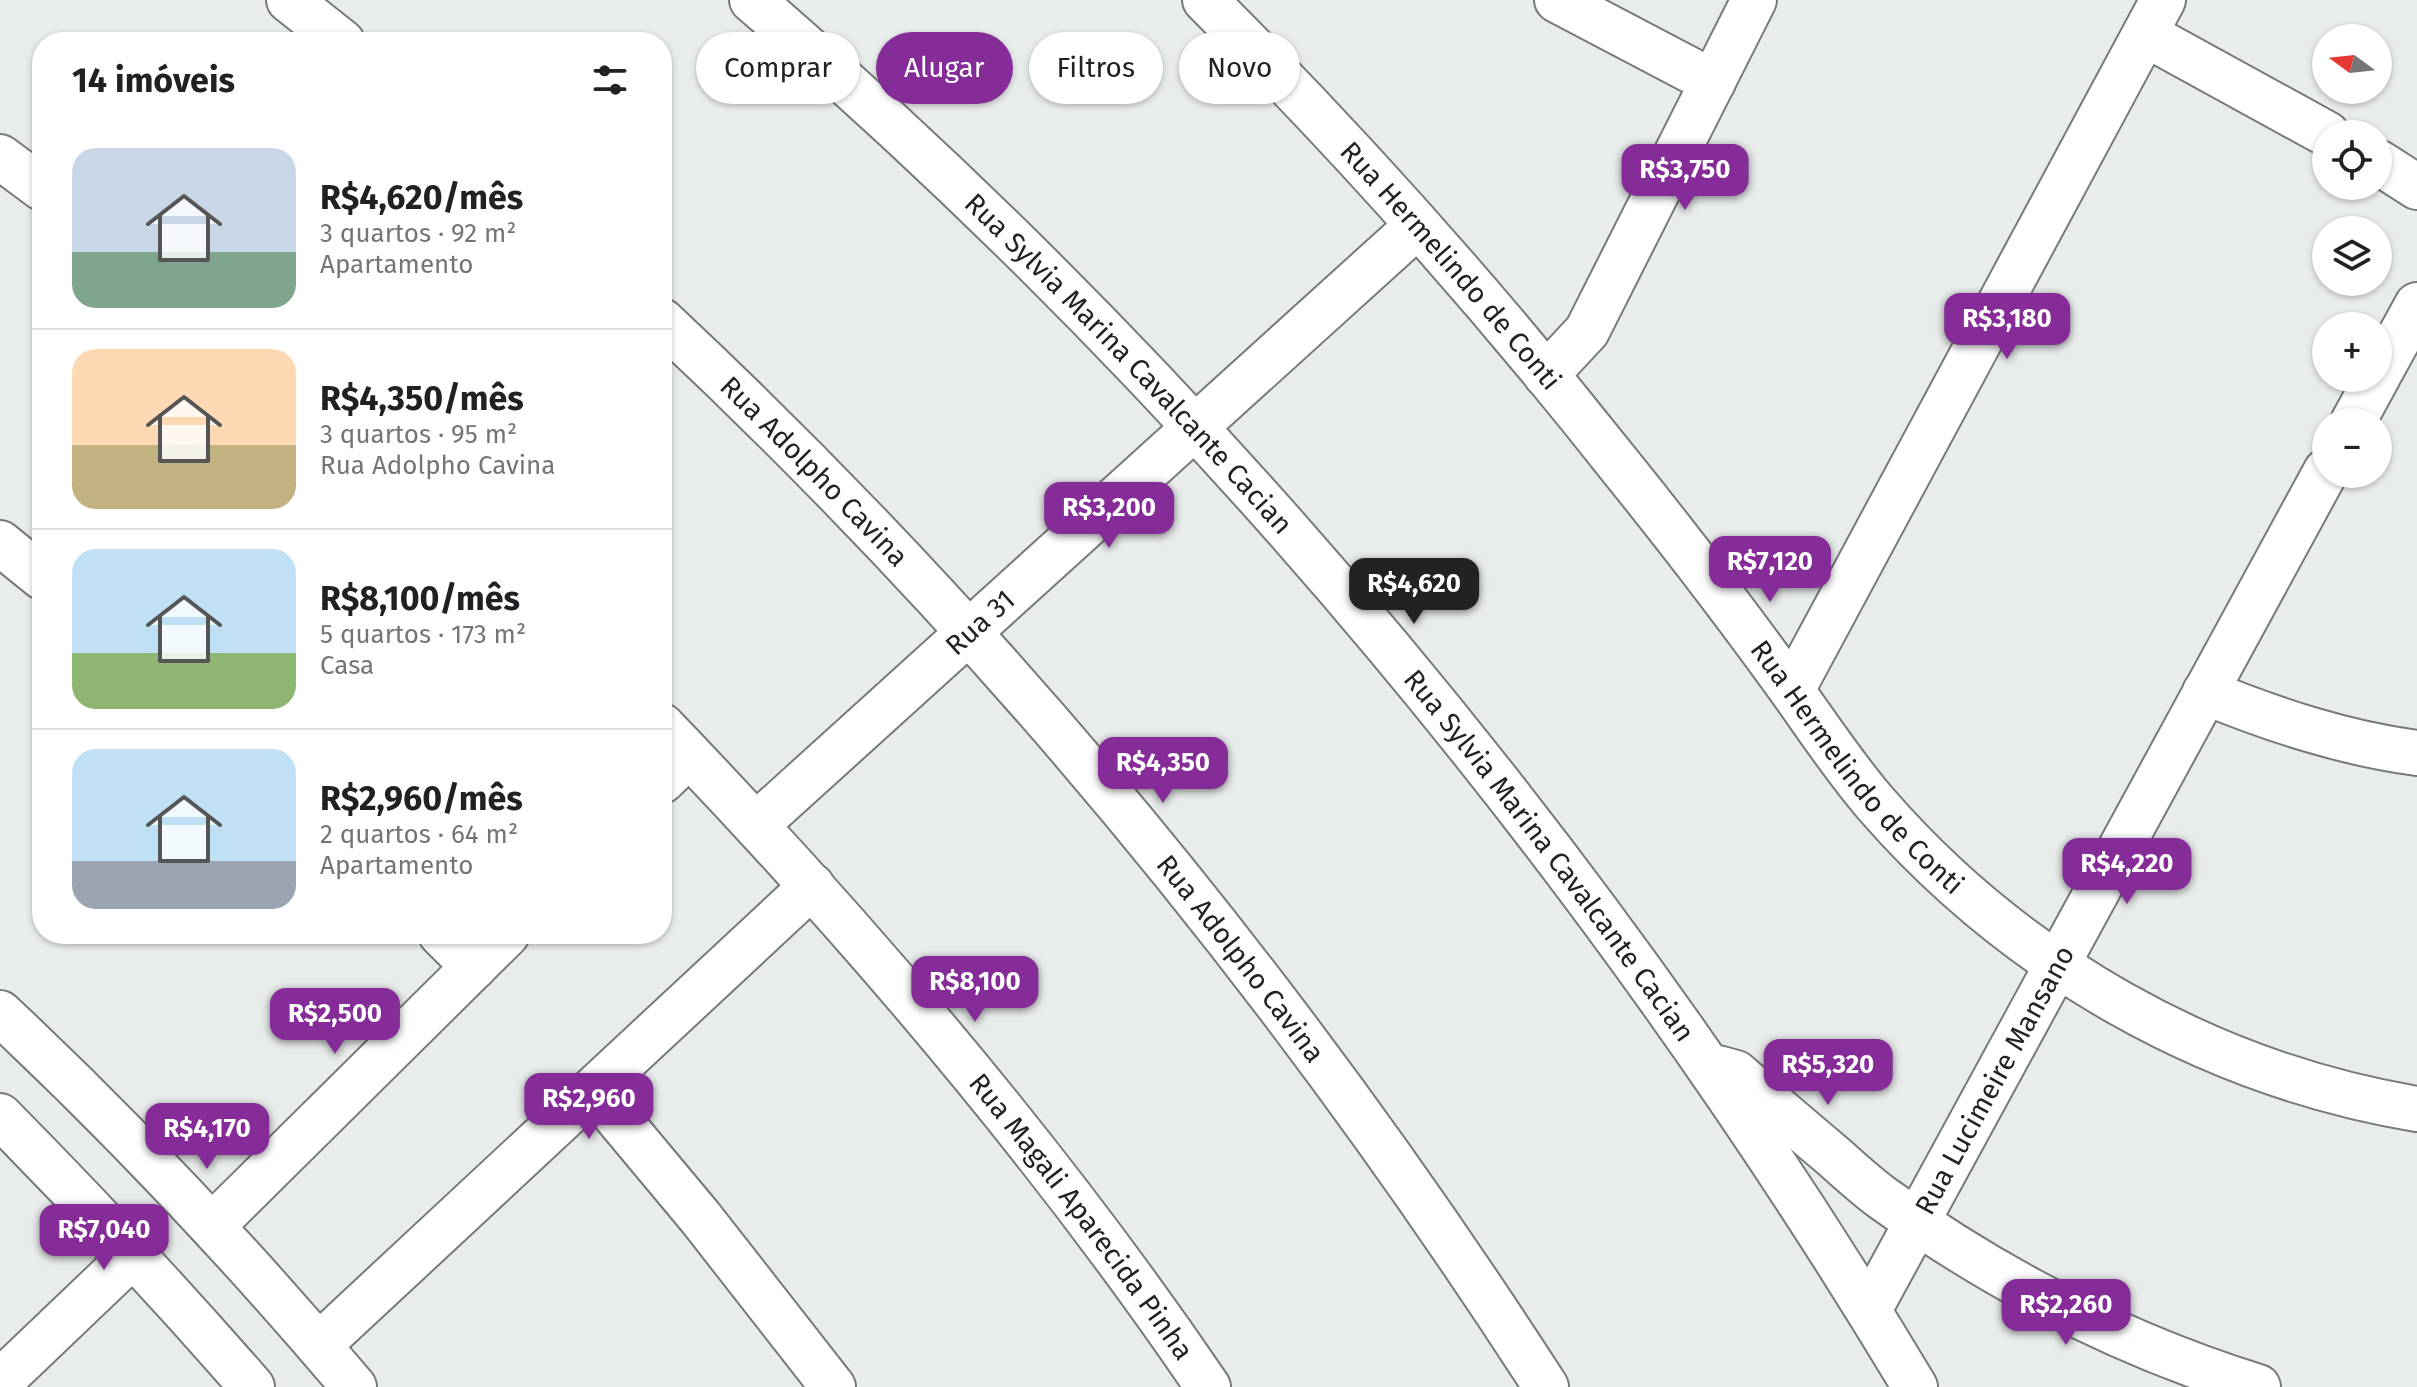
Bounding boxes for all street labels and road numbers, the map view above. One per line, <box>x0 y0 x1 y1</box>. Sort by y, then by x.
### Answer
street label: Rua Hermelindo de Conti <box>1333 135 1568 397</box>
street label: Rua Sylvia Marina Cavalcante Cacian <box>958 187 1299 541</box>
street label: Rua Adolpho Cavina <box>713 370 915 573</box>
street label: Rua 31 <box>939 583 1021 662</box>
street label: Rua Hermelindo de Conti <box>1744 634 1970 901</box>
street label: Rua Sylvia Marina Cavalcante Cacian <box>1397 663 1701 1048</box>
street label: Rua Adolpho Cavina <box>1150 848 1331 1069</box>
street label: Rua Lucimeire Mansano <box>1908 940 2081 1220</box>
street label: Rua Magali Aparecida Pinha <box>962 1067 1200 1366</box>

